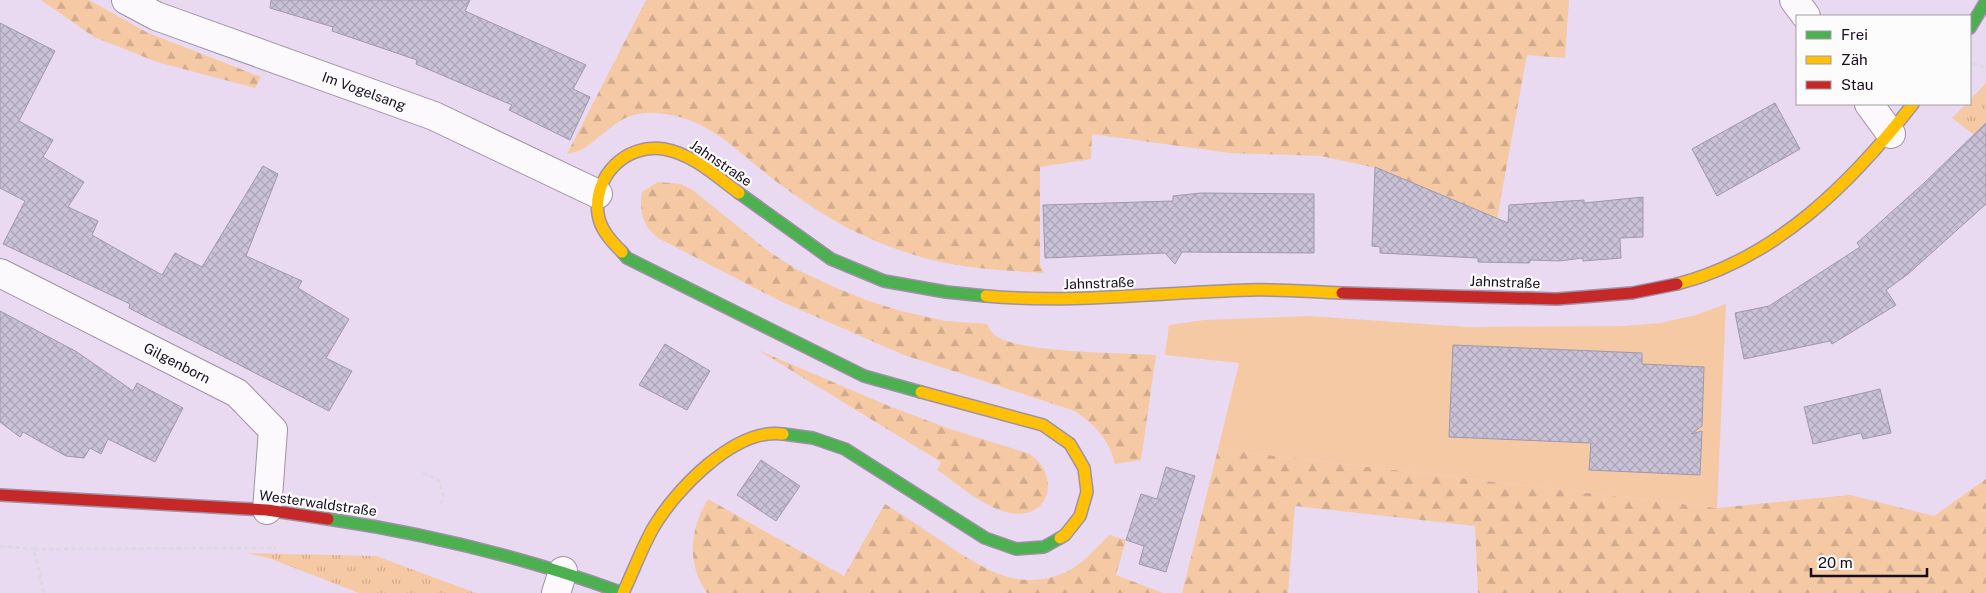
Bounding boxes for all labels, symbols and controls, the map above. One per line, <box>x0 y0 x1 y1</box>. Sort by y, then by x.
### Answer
legend <box>1796 15 1971 105</box>
text: Frei <box>1841 26 1868 43</box>
text: Zäh <box>1841 51 1868 68</box>
street label: Im Vogelsang <box>320 68 408 114</box>
text: Stau <box>1841 76 1874 93</box>
street label: Jahnstraße <box>687 137 755 189</box>
street label: Jahnstraße <box>1469 273 1541 291</box>
street label: Jahnstraße <box>1063 274 1135 292</box>
street label: Gilgenborn <box>141 339 213 387</box>
street label: Westerwaldstraße <box>258 487 378 519</box>
scale bar <box>1811 546 1927 578</box>
text: 20 m <box>1818 554 1853 571</box>

